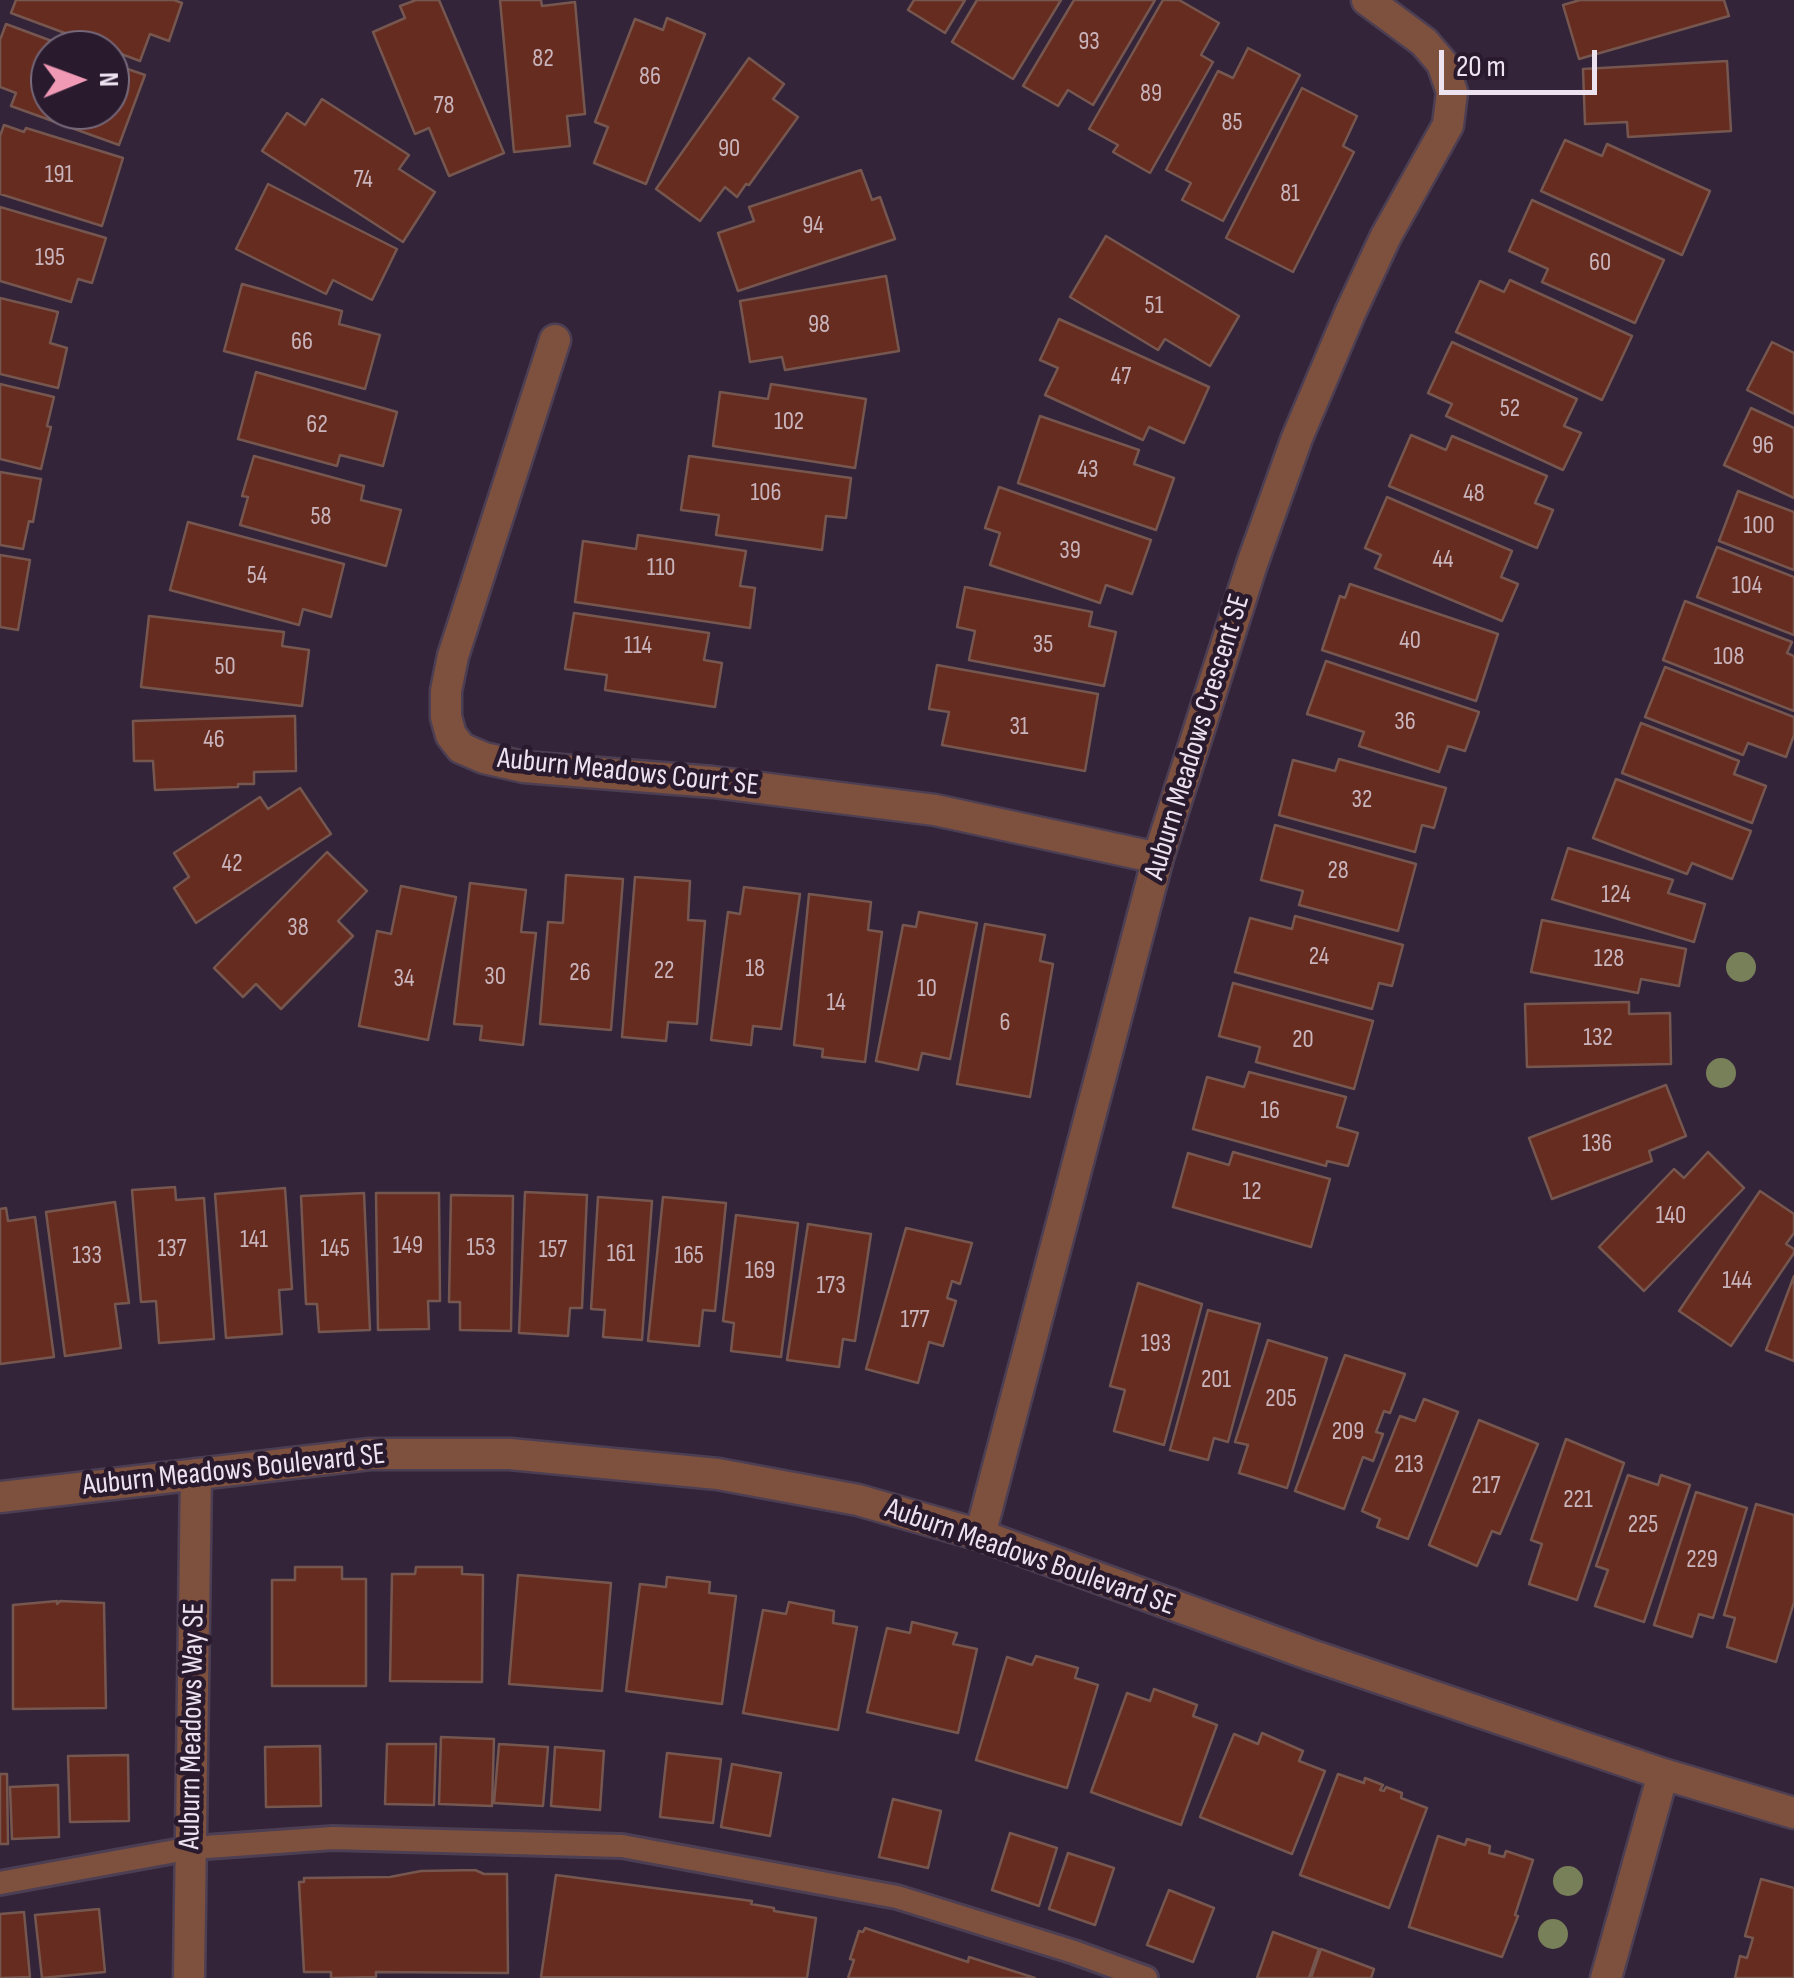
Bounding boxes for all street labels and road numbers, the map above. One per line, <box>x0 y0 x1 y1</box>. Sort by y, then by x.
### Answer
street label: Auburn Meadows Crescent SE <box>1137 590 1259 884</box>
street label: Auburn Meadows Court SE <box>496 741 760 805</box>
street label: Auburn Meadows Boulevard SE <box>81 1437 387 1505</box>
street label: Auburn Meadows Boulevard SE <box>880 1491 1180 1625</box>
street label: Auburn Meadows Way SE <box>173 1602 213 1850</box>

